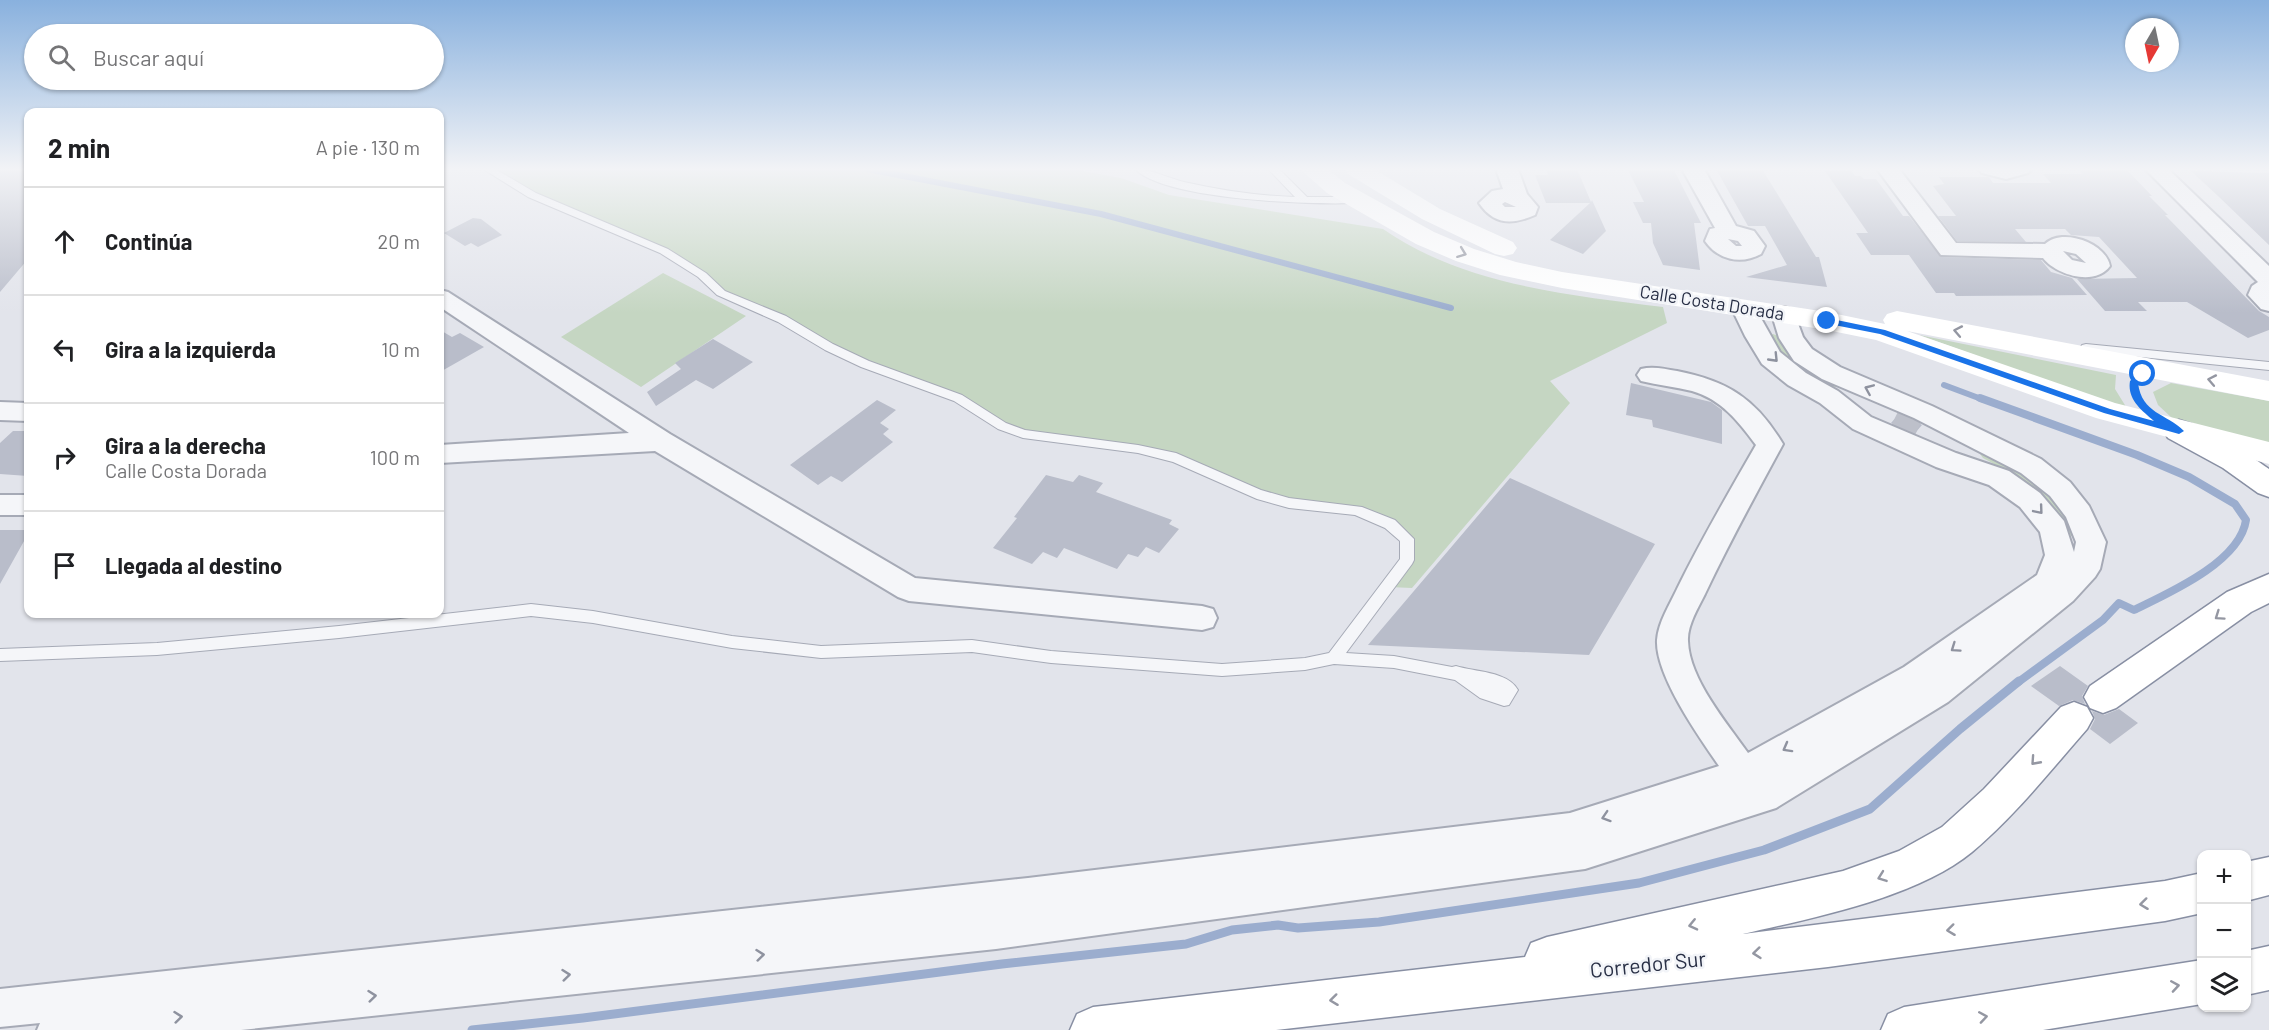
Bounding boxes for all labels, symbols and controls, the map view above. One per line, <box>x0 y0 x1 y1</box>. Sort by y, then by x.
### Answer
north arrow <box>2125 18 2179 72</box>
search box <box>24 24 444 90</box>
icon: search <box>45 41 78 74</box>
text: Buscar aquí <box>93 44 204 70</box>
text: 2 min <box>48 132 110 163</box>
text: A pie · 130 m <box>316 135 420 159</box>
icon: ahead <box>48 225 81 258</box>
text: Continúa <box>105 228 192 254</box>
text: 20 m <box>377 229 420 253</box>
one-way arrow <box>1456 246 1467 258</box>
street label: Calle Costa Dorada <box>1638 280 1786 324</box>
route end <box>1813 307 1839 333</box>
one-way arrow <box>1953 325 1963 338</box>
icon: left <box>48 333 81 366</box>
text: Gira a la izquierda <box>105 336 276 362</box>
text: 10 m <box>381 337 420 361</box>
one-way arrow <box>1767 352 1778 362</box>
route start <box>2129 360 2155 386</box>
one-way arrow <box>2207 374 2217 387</box>
one-way arrow <box>1864 384 1875 396</box>
text: Gira a la derecha <box>105 432 266 458</box>
icon: right <box>48 441 81 474</box>
text: 100 m <box>370 445 420 469</box>
text: Calle Costa Dorada <box>105 458 267 482</box>
one-way arrow <box>2031 503 2042 514</box>
icon: arrive <box>48 549 81 582</box>
text: Llegada al destino <box>105 552 282 578</box>
one-way arrow <box>2214 609 2225 620</box>
one-way arrow <box>1950 641 1961 652</box>
one-way arrow <box>1783 741 1794 752</box>
one-way arrow <box>2031 754 2042 765</box>
one-way arrow <box>1601 810 1612 822</box>
map controls <box>2197 850 2251 1012</box>
button: + <box>2197 850 2251 904</box>
one-way arrow <box>1877 870 1888 882</box>
one-way arrow <box>2140 898 2149 910</box>
button: − <box>2197 904 2251 958</box>
one-way arrow <box>1689 918 1699 931</box>
one-way arrow <box>1946 923 1955 935</box>
street label: Corredor Sur <box>1589 945 1707 982</box>
one-way arrow <box>1753 947 1762 959</box>
one-way arrow <box>755 949 764 962</box>
button: layers <box>2197 958 2251 1012</box>
one-way arrow <box>561 970 570 982</box>
one-way arrow <box>2170 980 2180 993</box>
one-way arrow <box>367 990 376 1002</box>
one-way arrow <box>1329 993 1339 1006</box>
one-way arrow <box>173 1011 182 1024</box>
one-way arrow <box>1978 1012 1988 1024</box>

